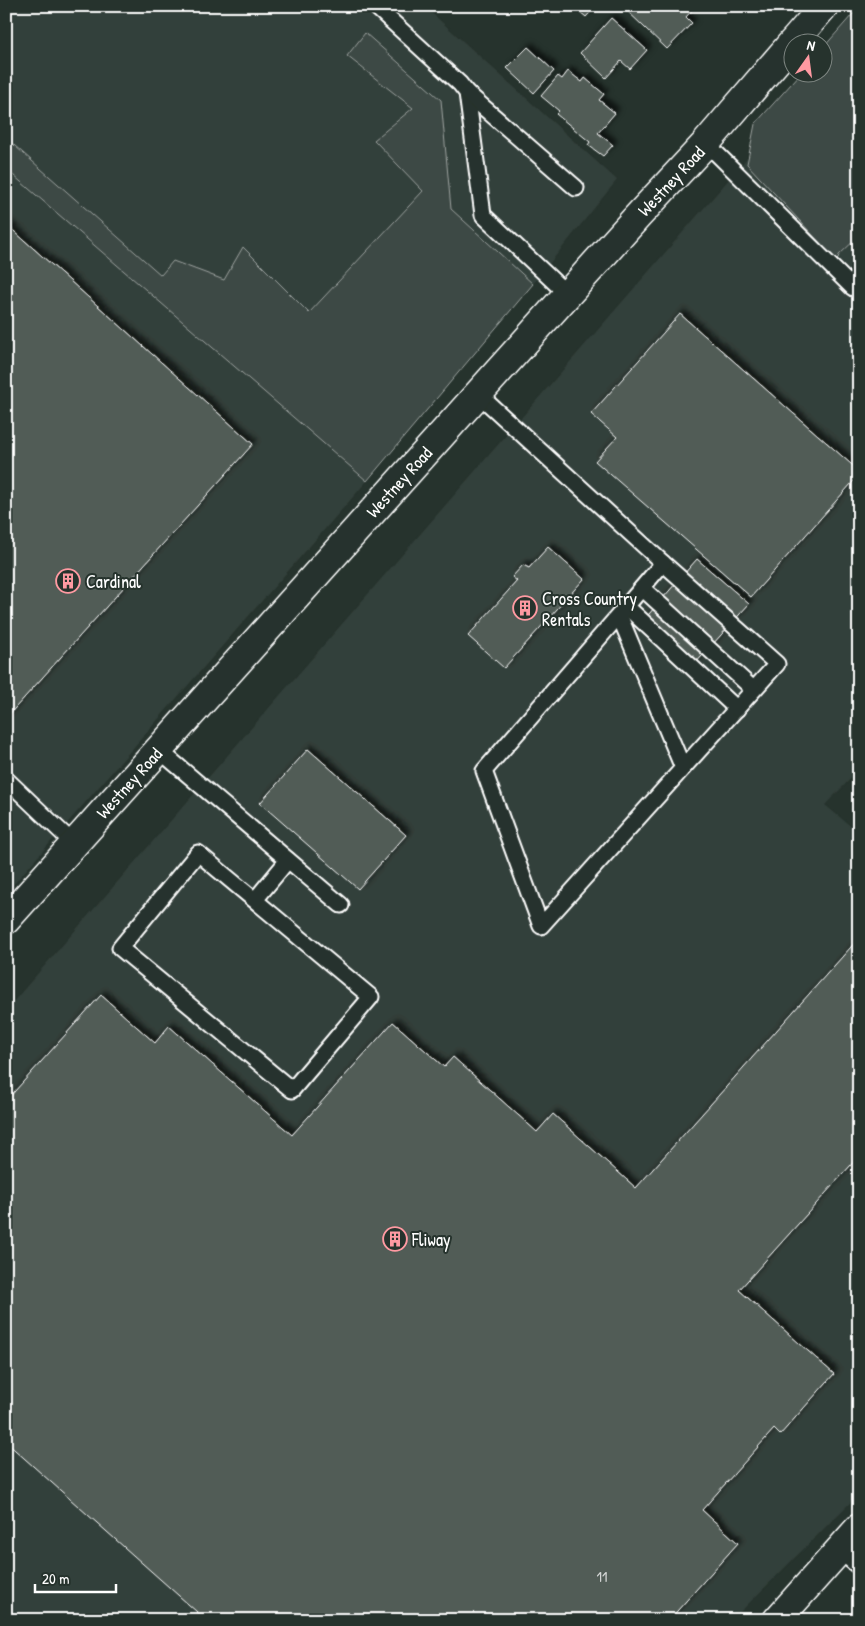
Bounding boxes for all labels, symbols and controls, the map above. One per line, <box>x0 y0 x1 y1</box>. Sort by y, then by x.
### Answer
north arrow <box>782 32 832 82</box>
text: N <box>805 35 818 55</box>
street label: Westney Road <box>632 140 710 222</box>
street label: Westney Road <box>360 441 438 523</box>
building icon: Cardinal <box>55 568 81 594</box>
place label: Cardinal <box>86 569 141 594</box>
place label: Cross Country Rentals <box>542 586 638 632</box>
building icon: Cross Country Rentals <box>512 595 538 621</box>
street label: Westney Road <box>90 742 168 824</box>
building icon: Fliway <box>382 1226 408 1252</box>
place label: Fliway <box>411 1227 451 1252</box>
scale bar <box>35 1561 116 1593</box>
house number: 11 <box>597 1566 607 1587</box>
text: 20 m <box>42 1568 69 1589</box>

